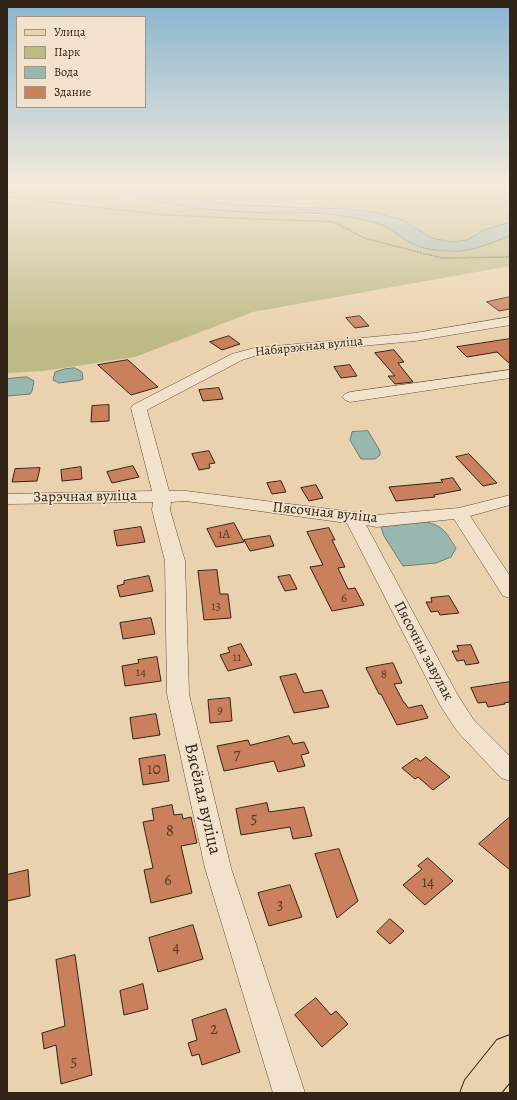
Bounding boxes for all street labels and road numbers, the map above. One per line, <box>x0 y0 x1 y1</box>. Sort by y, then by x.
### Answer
street label: Набярэжная вуліца <box>254 334 364 360</box>
street label: Зарэчная вуліца <box>33 487 137 507</box>
street label: Пясочная вуліца <box>272 499 378 527</box>
street label: Пясочны завулак <box>389 598 457 704</box>
street label: Вясёлая вуліца <box>179 741 225 857</box>

